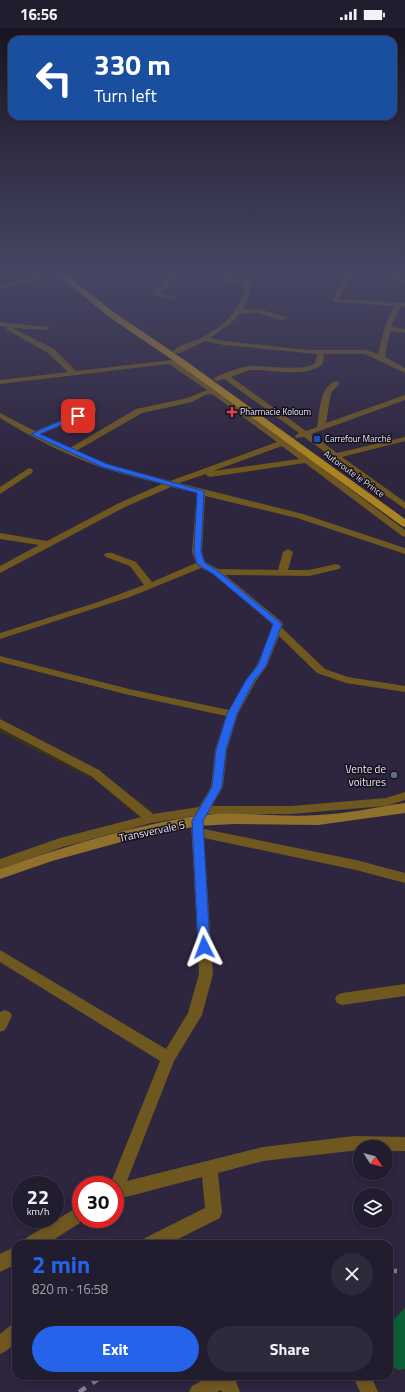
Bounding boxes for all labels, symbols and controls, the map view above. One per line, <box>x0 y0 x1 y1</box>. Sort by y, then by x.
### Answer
text: 16:56 <box>20 3 57 26</box>
text: 330 m <box>94 43 171 86</box>
icon: left <box>28 52 80 104</box>
text: Turn left <box>94 82 157 109</box>
pin <box>61 399 95 433</box>
icon: arrive <box>67 405 89 427</box>
place label: Pharmacie Koloum <box>240 405 311 418</box>
marker: Pharmacie Koloum <box>227 407 237 417</box>
place label: Carrefour Marché <box>325 432 391 445</box>
marker: Carrefour Marché <box>312 434 322 444</box>
street label: Autoroute le Prince <box>321 447 388 500</box>
place label: Vente de voitures <box>345 761 386 790</box>
marker: Vente de voitures <box>389 770 399 780</box>
street label: Transvervale 5 <box>118 816 186 846</box>
position arrow <box>183 926 225 968</box>
north arrow <box>353 1140 393 1180</box>
map controls <box>353 1140 393 1228</box>
speed limit sign: 30 <box>72 1176 124 1228</box>
text: 22 <box>27 1181 49 1212</box>
button: layers <box>353 1188 393 1228</box>
text: km/h <box>27 1204 49 1219</box>
text: 2 min <box>32 1246 90 1282</box>
button: close <box>331 1253 373 1295</box>
text: 820 m · 16:58 <box>32 1279 108 1299</box>
button: Exit <box>32 1326 199 1372</box>
button: Share <box>207 1326 373 1372</box>

